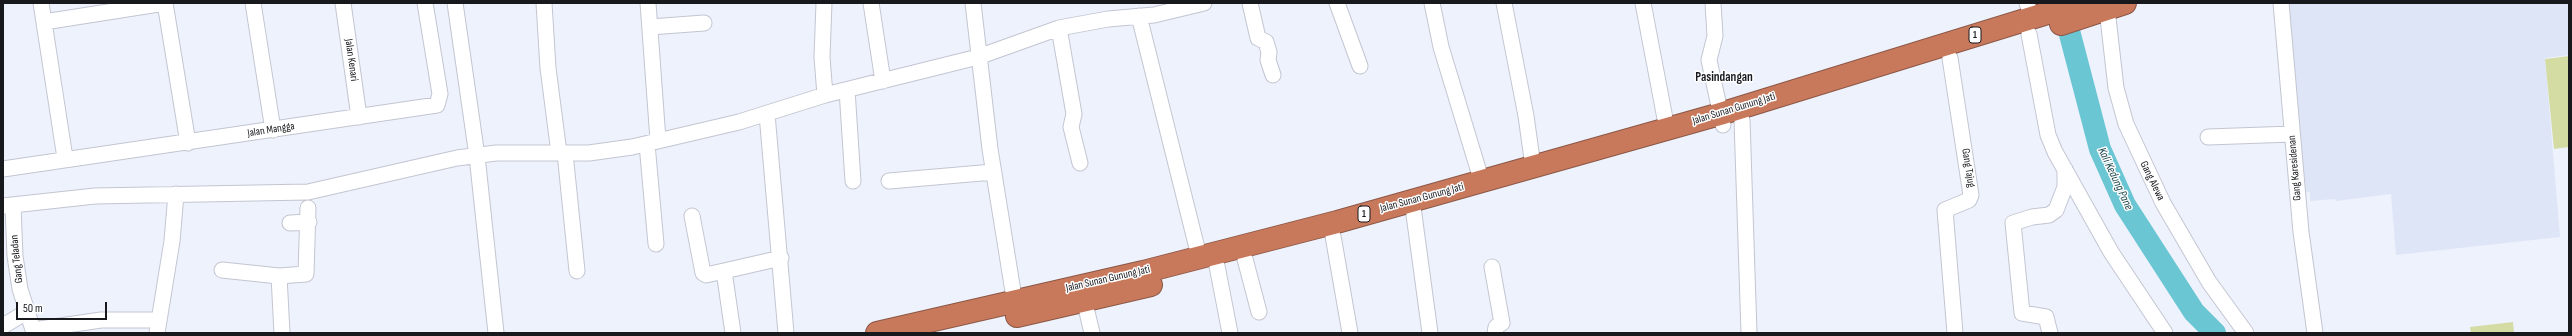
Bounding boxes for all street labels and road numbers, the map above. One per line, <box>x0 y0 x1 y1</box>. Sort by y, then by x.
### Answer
road number: 1 <box>1969 27 1981 43</box>
street label: Jalan Kenari <box>342 38 360 82</box>
street label: Jalan Sunan Gunung Jati <box>1691 90 1777 128</box>
street label: Jalan Mangga <box>246 120 296 140</box>
street label: Gang Karesidenan <box>2286 135 2304 201</box>
street label: Gang Tajug <box>1958 147 1978 189</box>
street label: Gang Alewa <box>2137 159 2167 203</box>
street label: Jalan Sunan Gunung Jati <box>1379 180 1465 216</box>
road number: 1 <box>1358 206 1370 222</box>
street label: Gang Teladan <box>8 234 26 284</box>
street label: Jalan Sunan Gunung Jati <box>1065 263 1151 295</box>

